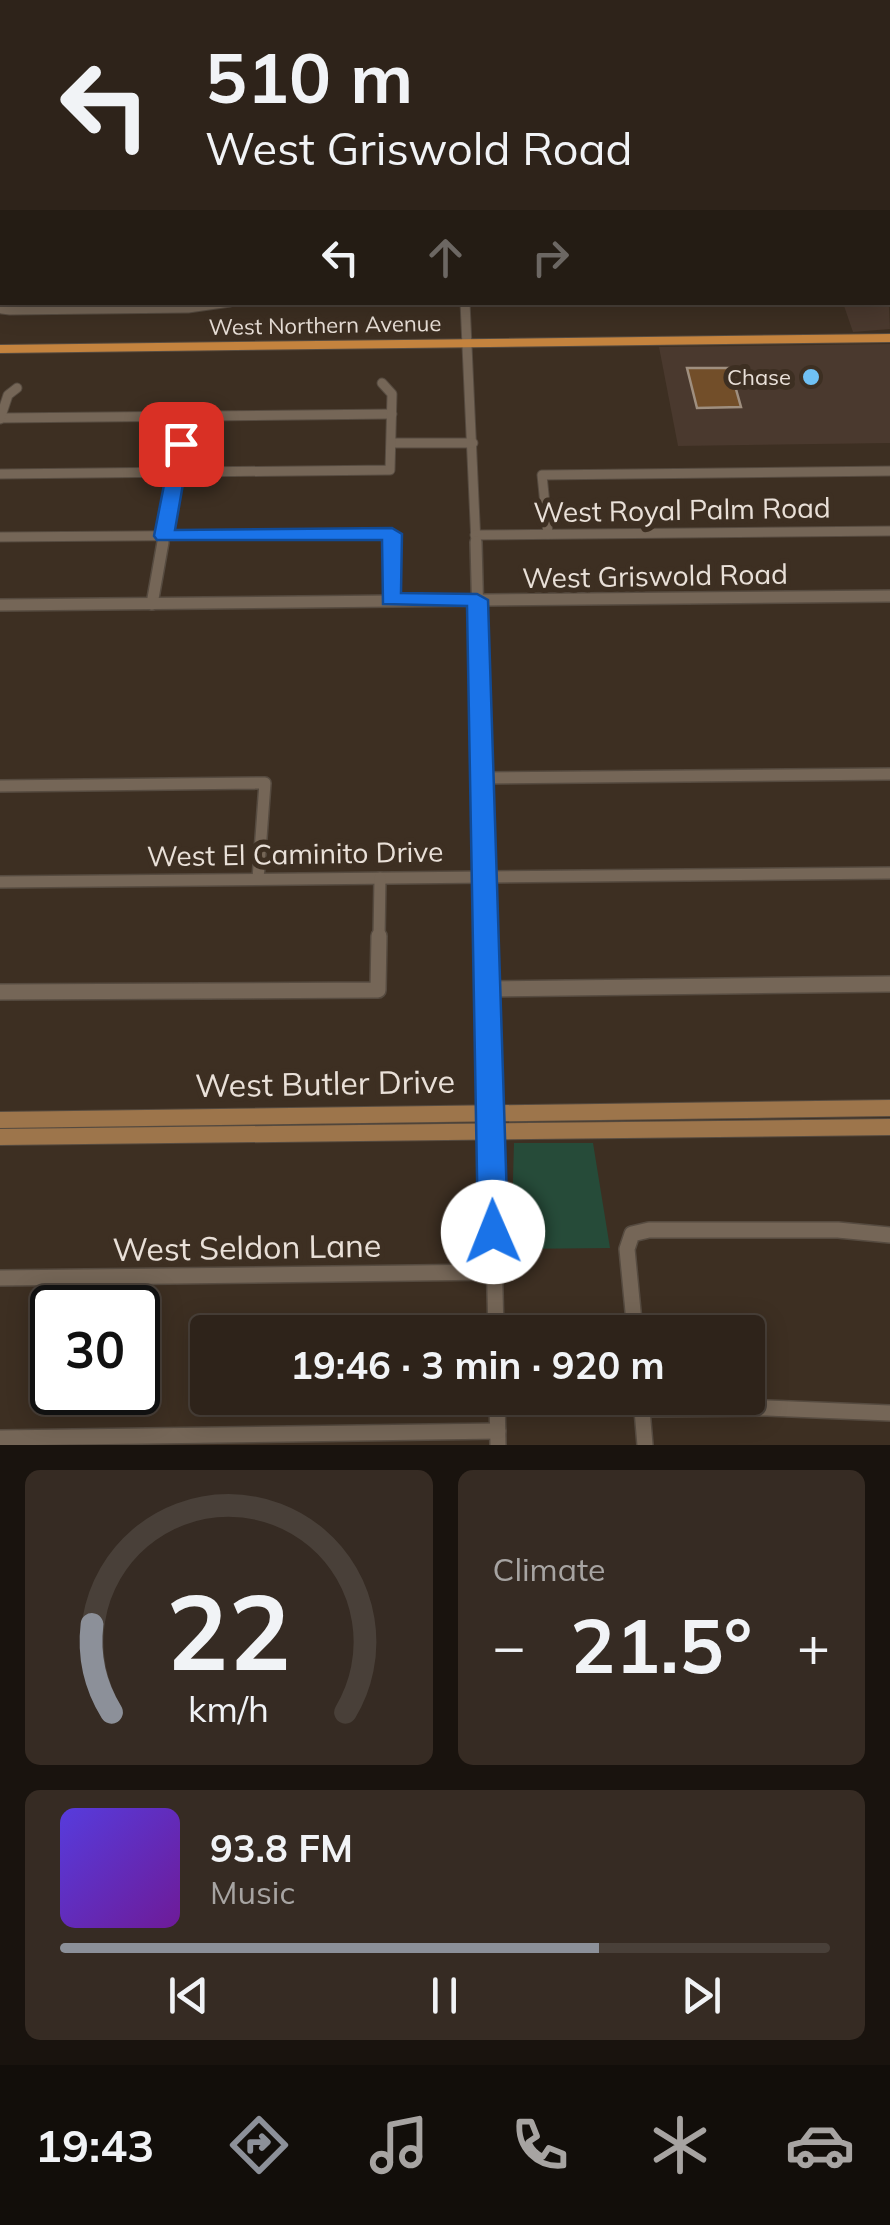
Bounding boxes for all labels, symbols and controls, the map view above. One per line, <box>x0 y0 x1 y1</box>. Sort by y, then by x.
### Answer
text: 510 m <box>205 33 413 121</box>
icon: left <box>40 40 170 170</box>
text: West Griswold Road <box>205 120 633 176</box>
icon: left <box>313 230 368 285</box>
icon: ahead <box>418 230 473 285</box>
icon: right <box>523 230 578 285</box>
street label: West Northern Avenue <box>208 309 442 341</box>
place label: Chase <box>727 363 791 391</box>
marker: Chase <box>800 366 822 388</box>
pin <box>139 402 224 487</box>
icon: arrive <box>154 417 209 472</box>
street label: West Royal Palm Road <box>533 489 831 530</box>
street label: West Griswold Road <box>522 556 788 595</box>
street label: West El Caminito Drive <box>146 833 443 874</box>
street label: West Butler Drive <box>195 1061 455 1105</box>
position arrow <box>441 1180 545 1284</box>
street label: West Seldon Lane <box>112 1225 382 1269</box>
speed limit sign: 30 <box>30 1285 160 1415</box>
text: 19:46 · 3 min · 920 m <box>290 1341 665 1389</box>
text: Climate <box>493 1549 605 1589</box>
text: 22 <box>166 1565 291 1696</box>
text: 21.5° <box>570 1598 752 1692</box>
text: − <box>493 1611 526 1680</box>
text: + <box>797 1611 830 1680</box>
text: km/h <box>188 1686 269 1731</box>
text: 93.8 FM <box>210 1824 353 1872</box>
text: Music <box>210 1872 295 1912</box>
icon: previous <box>161 1968 216 2023</box>
icon: pause <box>417 1968 472 2023</box>
icon: next <box>674 1968 729 2023</box>
icon: directions <box>224 2110 294 2180</box>
icon: music <box>364 2110 434 2180</box>
icon: phone <box>505 2110 575 2180</box>
icon: climate <box>645 2110 715 2180</box>
icon: car <box>785 2110 855 2180</box>
text: 19:43 <box>35 2117 154 2173</box>

